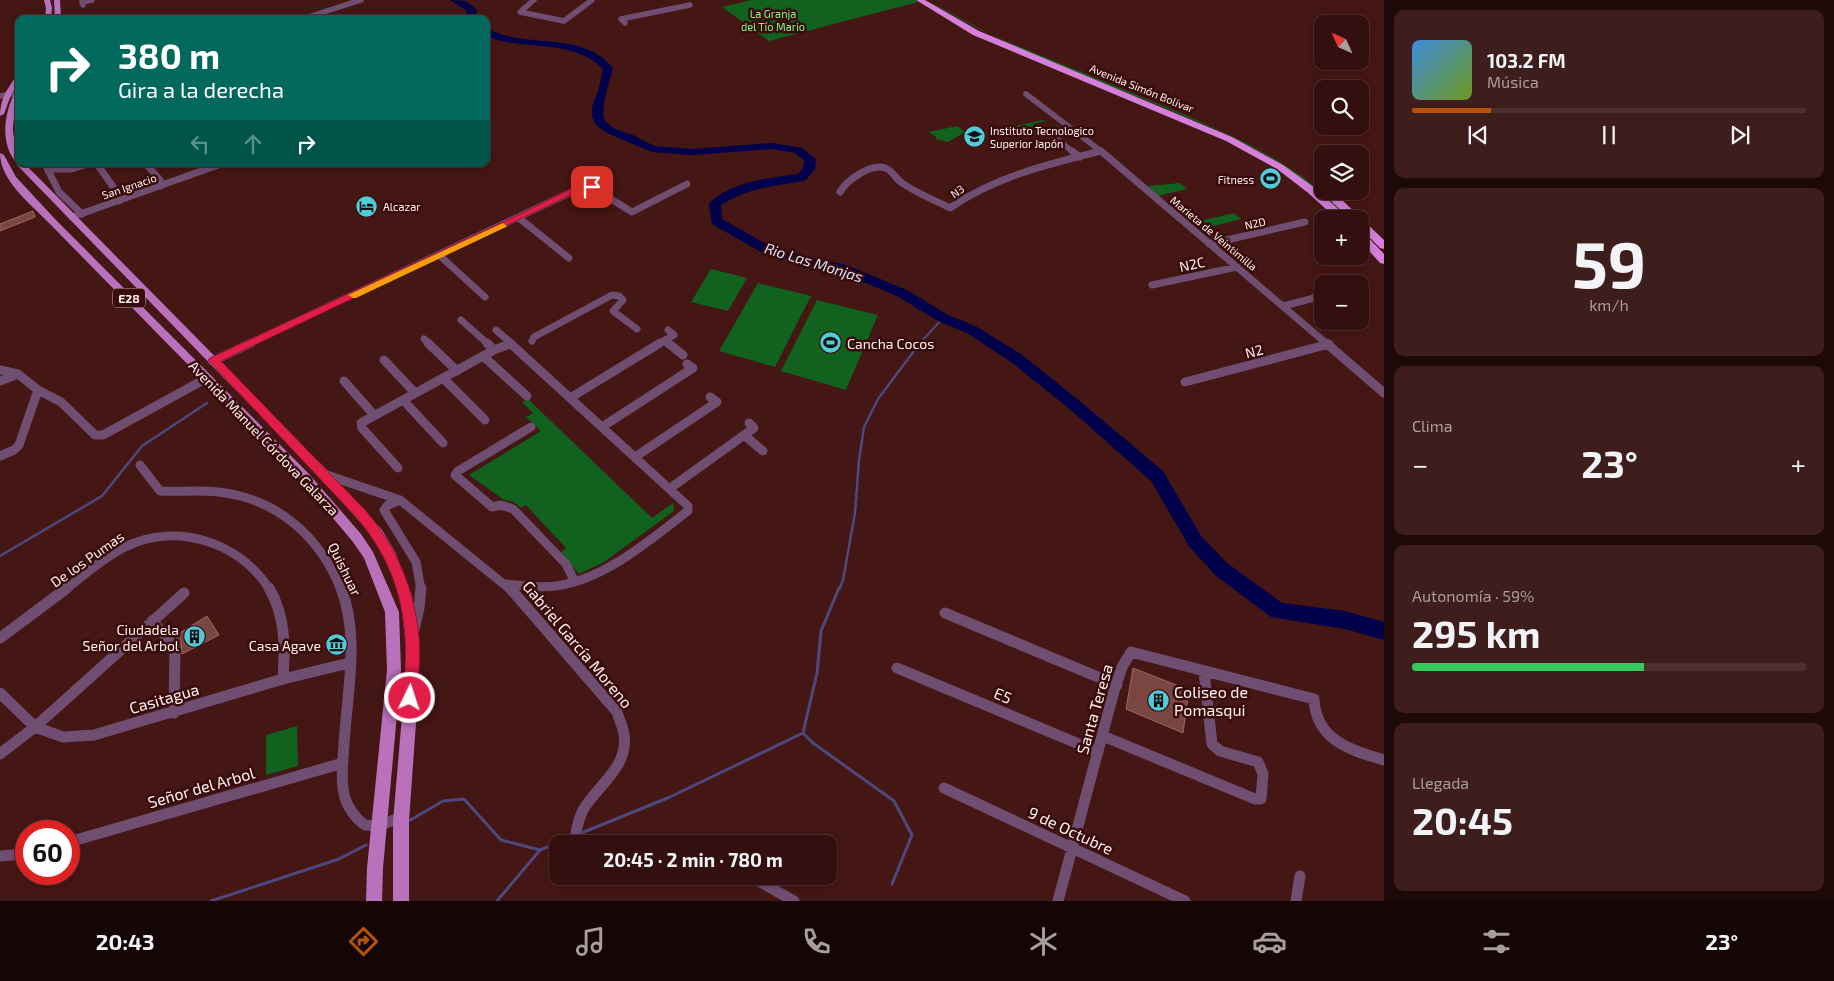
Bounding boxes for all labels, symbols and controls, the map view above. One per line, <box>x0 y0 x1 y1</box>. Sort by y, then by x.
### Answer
park label: La Granja del Tío Mario <box>741 7 805 33</box>
north arrow <box>1314 15 1369 70</box>
map controls <box>1314 15 1369 330</box>
text: 380 m <box>118 34 220 76</box>
icon: right <box>35 35 100 100</box>
text: 103.2 FM <box>1487 49 1566 72</box>
street label: Avenida Simón Bolívar <box>1088 61 1196 115</box>
text: Música <box>1487 72 1539 91</box>
text: Gira a la derecha <box>118 76 284 102</box>
button: search <box>1314 80 1369 135</box>
icon: previous <box>1464 121 1492 149</box>
icon: pause <box>1595 121 1623 149</box>
icon: next <box>1726 121 1754 149</box>
school or university icon: Instituto Tecnologico Superior Japón <box>962 124 986 148</box>
place label: Instituto Tecnologico Superior Japón <box>990 124 1094 150</box>
icon: left <box>186 130 214 158</box>
icon: ahead <box>239 130 267 158</box>
icon: right <box>292 130 320 158</box>
button: layers <box>1314 145 1369 200</box>
pin <box>571 166 613 208</box>
sports icon: Fitness <box>1258 167 1282 191</box>
street label: San Ignacio <box>100 171 158 201</box>
icon: arrive <box>578 173 606 201</box>
place label: Fitness <box>1218 173 1254 186</box>
street label: N3 <box>948 182 966 200</box>
street label: Marieta de Veintimilla <box>1168 193 1260 273</box>
hotel icon: Alcazar <box>355 194 379 218</box>
place label: Alcazar <box>383 200 421 213</box>
button: + <box>1314 210 1369 265</box>
street label: N2D <box>1243 214 1267 232</box>
text: 59 <box>1572 223 1646 301</box>
water label: Rio Las Monjas <box>762 238 866 287</box>
street label: N2C <box>1178 253 1206 275</box>
button: − <box>1314 275 1369 330</box>
road number: E28 <box>113 288 145 308</box>
text: km/h <box>1589 295 1629 314</box>
sports icon: Cancha Cocos <box>819 331 843 355</box>
place label: Cancha Cocos <box>847 335 934 352</box>
street label: N2 <box>1243 340 1265 362</box>
street label: Avenida Manuel Córdova Galarza <box>185 357 343 519</box>
text: Clima <box>1412 416 1453 435</box>
text: 23° <box>1581 440 1638 486</box>
text: − <box>1412 447 1428 481</box>
text: + <box>1791 447 1806 481</box>
street label: De los Pumas <box>47 527 127 591</box>
street label: Quishuar <box>325 539 365 599</box>
street label: Gabriel García Moreno <box>519 576 637 712</box>
text: Autonomía · 59% <box>1412 586 1534 605</box>
text: 295 km <box>1412 610 1540 656</box>
place label: Ciudadela Señor del Arbol <box>83 621 180 654</box>
building icon: Ciudadela Señor del Arbol <box>183 625 207 649</box>
museum icon: Casa Agave <box>325 633 349 657</box>
place label: Casa Agave <box>249 637 321 654</box>
street label: Santa Teresa <box>1072 662 1116 756</box>
position arrow <box>383 671 435 723</box>
street label: Casitagua <box>127 679 201 717</box>
place label: Coliseo de Pomasqui <box>1174 682 1248 719</box>
street label: E5 <box>991 683 1015 707</box>
building icon: Coliseo de Pomasqui <box>1146 688 1170 712</box>
street label: Señor del Arbol <box>145 763 257 811</box>
text: Llegada <box>1412 773 1469 792</box>
text: 20:45 <box>1412 797 1513 843</box>
street label: 9 de Octubre <box>1025 802 1117 858</box>
speed limit sign: 60 <box>15 820 80 885</box>
text: 20:45 · 2 min · 780 m <box>603 848 783 871</box>
icon: directions <box>346 924 381 959</box>
icon: music <box>573 924 608 959</box>
icon: phone <box>799 924 834 959</box>
icon: climate <box>1026 924 1061 959</box>
icon: car <box>1252 924 1287 959</box>
icon: filters <box>1479 924 1514 959</box>
text: 20:43 <box>96 928 155 954</box>
text: 23° <box>1705 928 1738 954</box>

